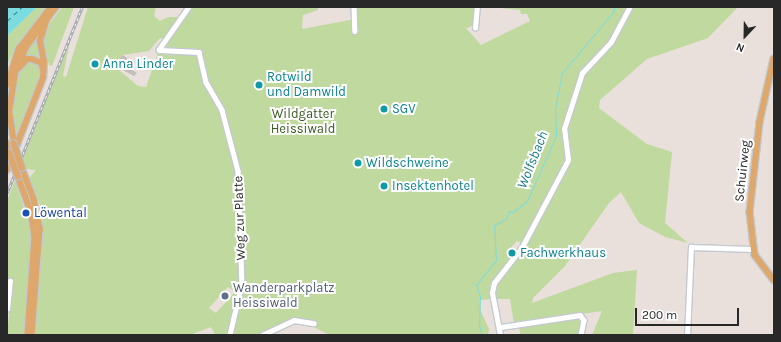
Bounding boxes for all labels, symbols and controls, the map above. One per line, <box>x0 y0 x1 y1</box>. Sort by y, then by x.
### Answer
north arrow <box>725 16 765 56</box>
text: N <box>734 40 746 55</box>
place label: Anna Linder <box>103 56 173 72</box>
marker: Anna Linder <box>90 59 100 69</box>
place label: Rotwild und Damwild <box>267 70 346 101</box>
marker: Rotwild und Damwild <box>254 80 264 90</box>
place label: SGV <box>392 101 416 117</box>
marker: SGV <box>379 104 389 114</box>
park label: Wildgatter Heissiwald <box>271 107 335 138</box>
water label: Wolfsbach <box>514 129 552 191</box>
street label: Schuirweg <box>732 139 754 203</box>
place label: Wildschweine <box>366 155 449 171</box>
marker: Wildschweine <box>353 158 363 168</box>
street label: Weg zur Platte <box>231 175 249 261</box>
place label: Insektenhotel <box>392 178 474 194</box>
marker: Insektenhotel <box>379 181 389 191</box>
place label: Löwental <box>34 205 87 221</box>
marker: Löwental <box>21 208 31 218</box>
place label: Fachwerkhaus <box>520 245 606 261</box>
marker: Fachwerkhaus <box>507 248 517 258</box>
place label: Wanderparkplatz Heissiwald <box>233 281 335 312</box>
marker: Wanderparkplatz Heissiwald <box>220 291 230 301</box>
scale bar <box>637 300 741 326</box>
text: 200 m <box>642 308 677 322</box>

